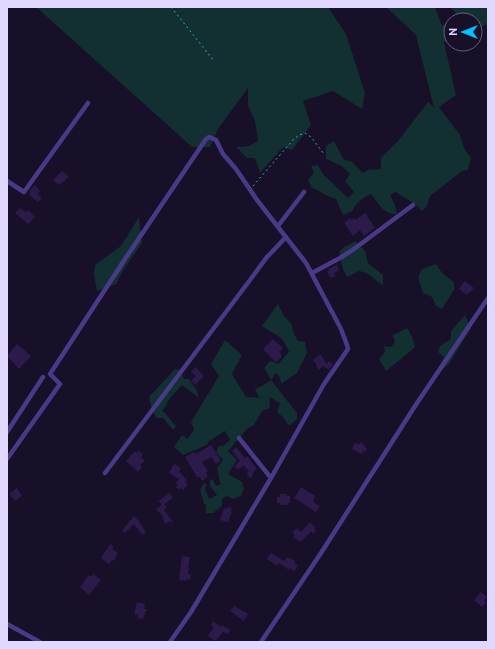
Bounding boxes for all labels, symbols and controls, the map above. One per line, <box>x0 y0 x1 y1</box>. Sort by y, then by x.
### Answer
north arrow <box>443 12 483 52</box>
text: N <box>447 28 459 36</box>

